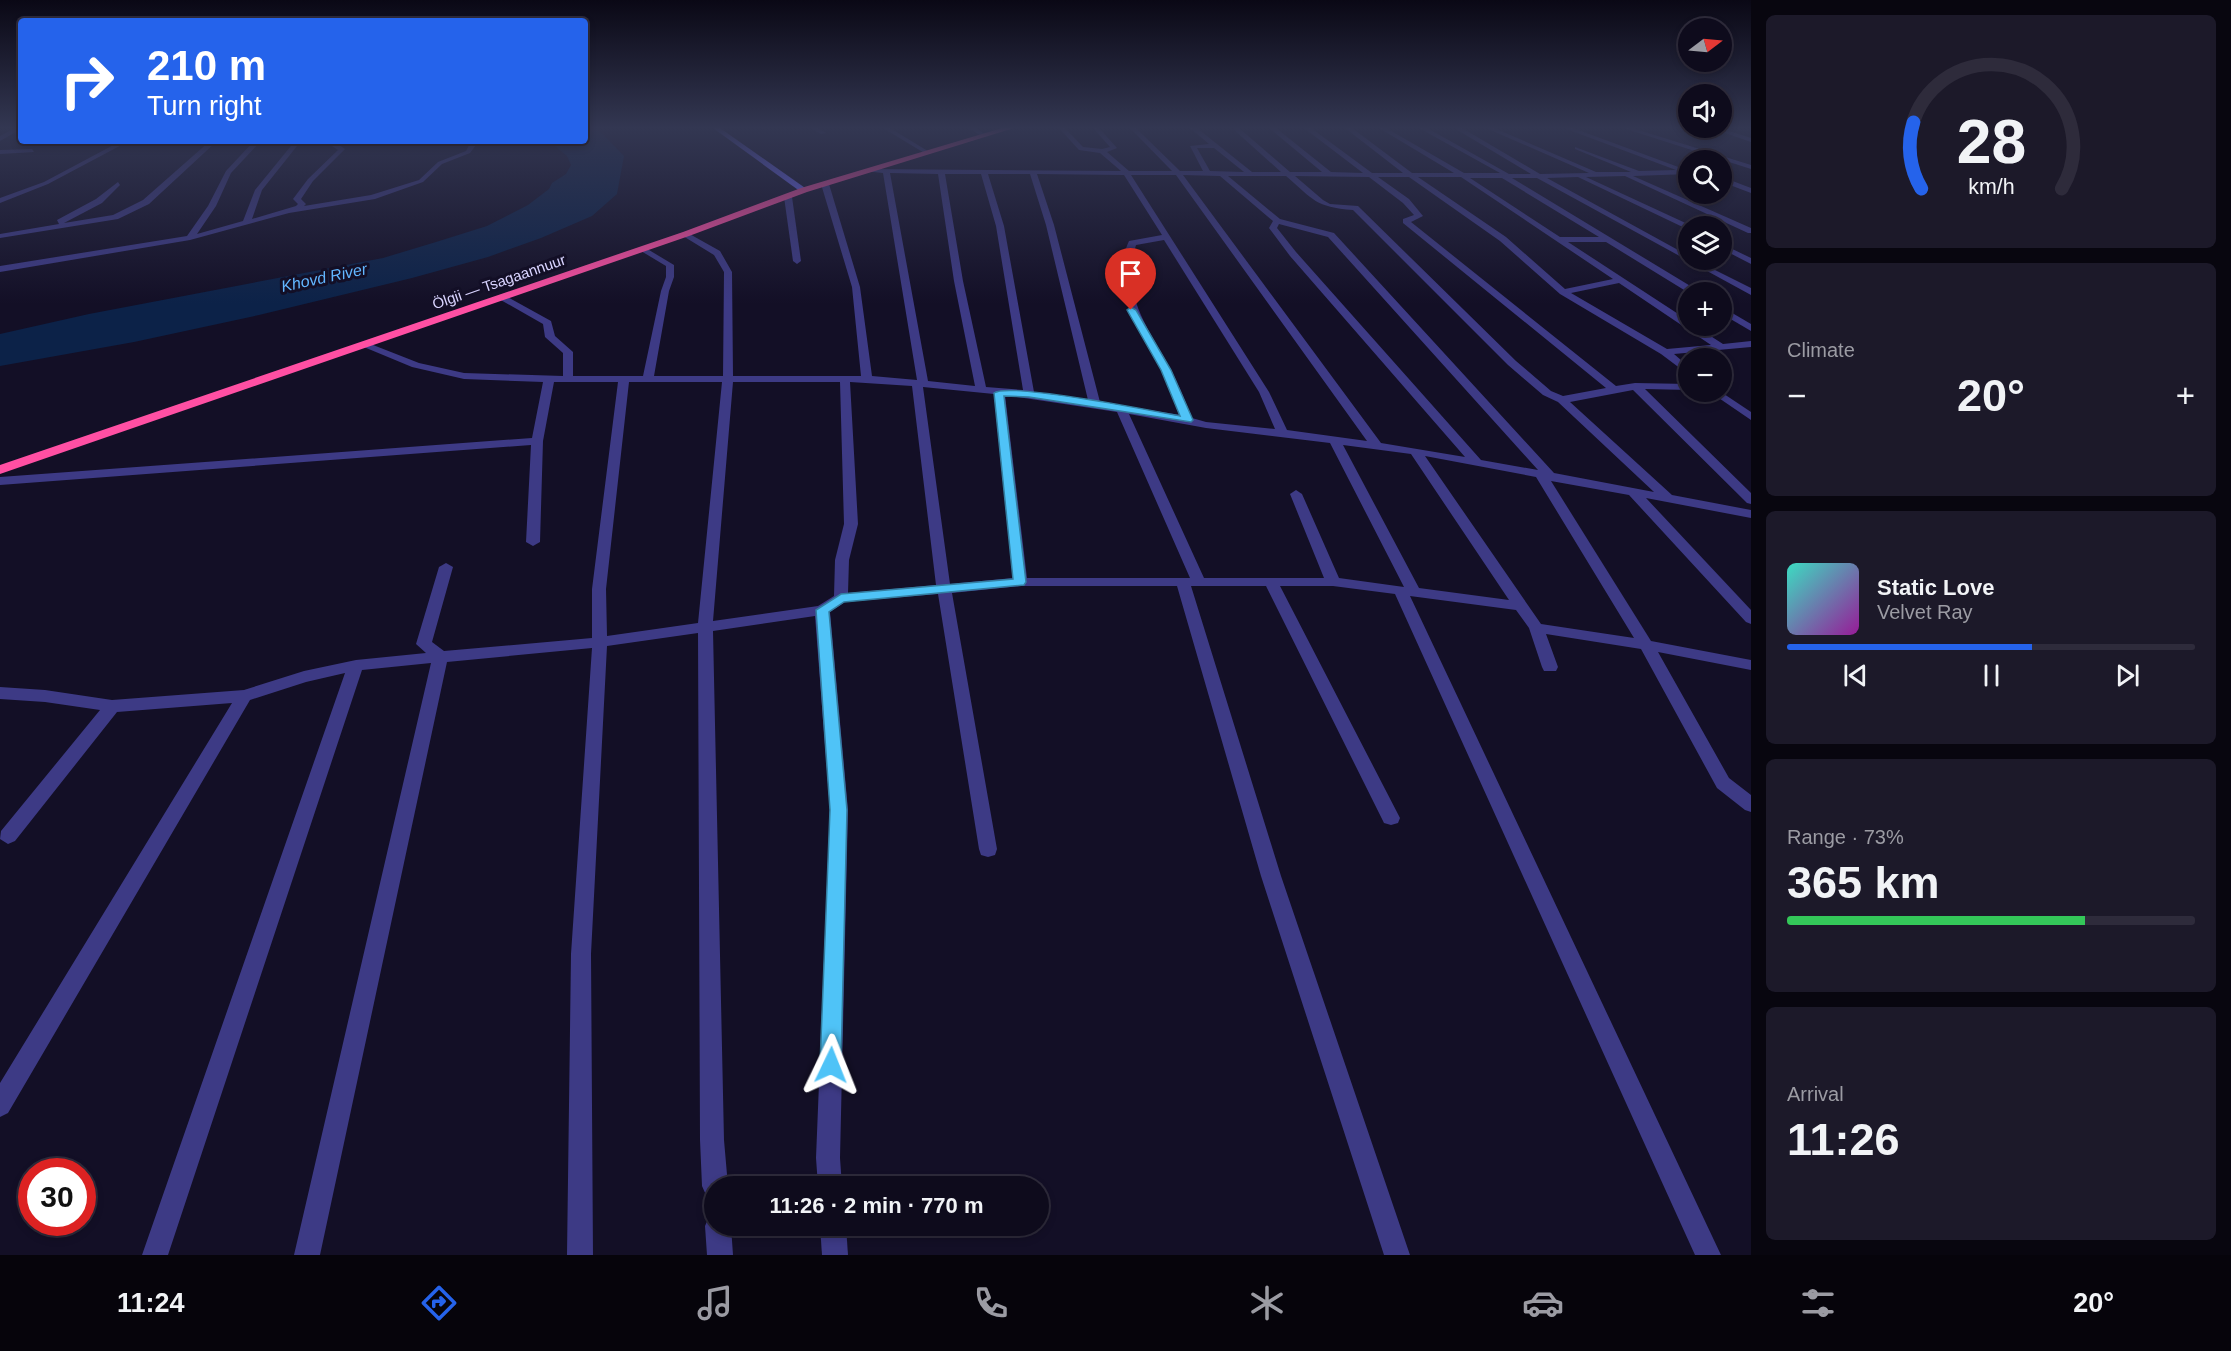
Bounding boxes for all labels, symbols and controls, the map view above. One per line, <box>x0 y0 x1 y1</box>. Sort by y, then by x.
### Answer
north arrow <box>1678 18 1732 72</box>
map controls <box>1678 18 1732 402</box>
icon: right <box>48 42 126 120</box>
text: 210 m <box>147 42 266 89</box>
button: sound <box>1678 84 1732 138</box>
text: Turn right <box>147 91 262 121</box>
text: 28 <box>1956 107 2026 176</box>
button: search <box>1678 150 1732 204</box>
text: km/h <box>1968 175 2014 199</box>
button: layers <box>1678 216 1732 270</box>
pin <box>1105 248 1156 310</box>
street label: Ölgii — Tsagaannuur <box>430 251 568 312</box>
icon: arrive <box>1114 257 1147 290</box>
water label: Khovd River <box>280 260 369 295</box>
button: + <box>1678 282 1732 336</box>
text: Climate <box>1787 339 1855 361</box>
button: − <box>1678 348 1732 402</box>
text: 20° <box>1957 370 2025 421</box>
text: − <box>1787 377 1806 414</box>
text: + <box>2176 377 2195 414</box>
text: Static Love <box>1877 575 1994 600</box>
text: Velvet Ray <box>1877 601 1973 623</box>
icon: previous <box>1839 659 1872 692</box>
icon: pause <box>1975 659 2008 692</box>
icon: next <box>2111 659 2144 692</box>
text: Range · 73% <box>1787 826 1904 848</box>
text: 365 km <box>1787 857 1940 908</box>
position arrow <box>799 1033 863 1097</box>
text: Arrival <box>1787 1083 1844 1105</box>
text: 11:26 <box>1787 1114 1900 1165</box>
speed limit sign: 30 <box>18 1158 96 1236</box>
text: 11:26 · 2 min · 770 m <box>770 1193 984 1218</box>
icon: directions <box>418 1282 460 1324</box>
icon: music <box>694 1282 736 1324</box>
icon: phone <box>970 1282 1012 1324</box>
icon: climate <box>1246 1282 1288 1324</box>
icon: car <box>1522 1282 1564 1324</box>
icon: filters <box>1797 1282 1839 1324</box>
text: 11:24 <box>117 1288 184 1318</box>
text: 20° <box>2073 1288 2114 1318</box>

